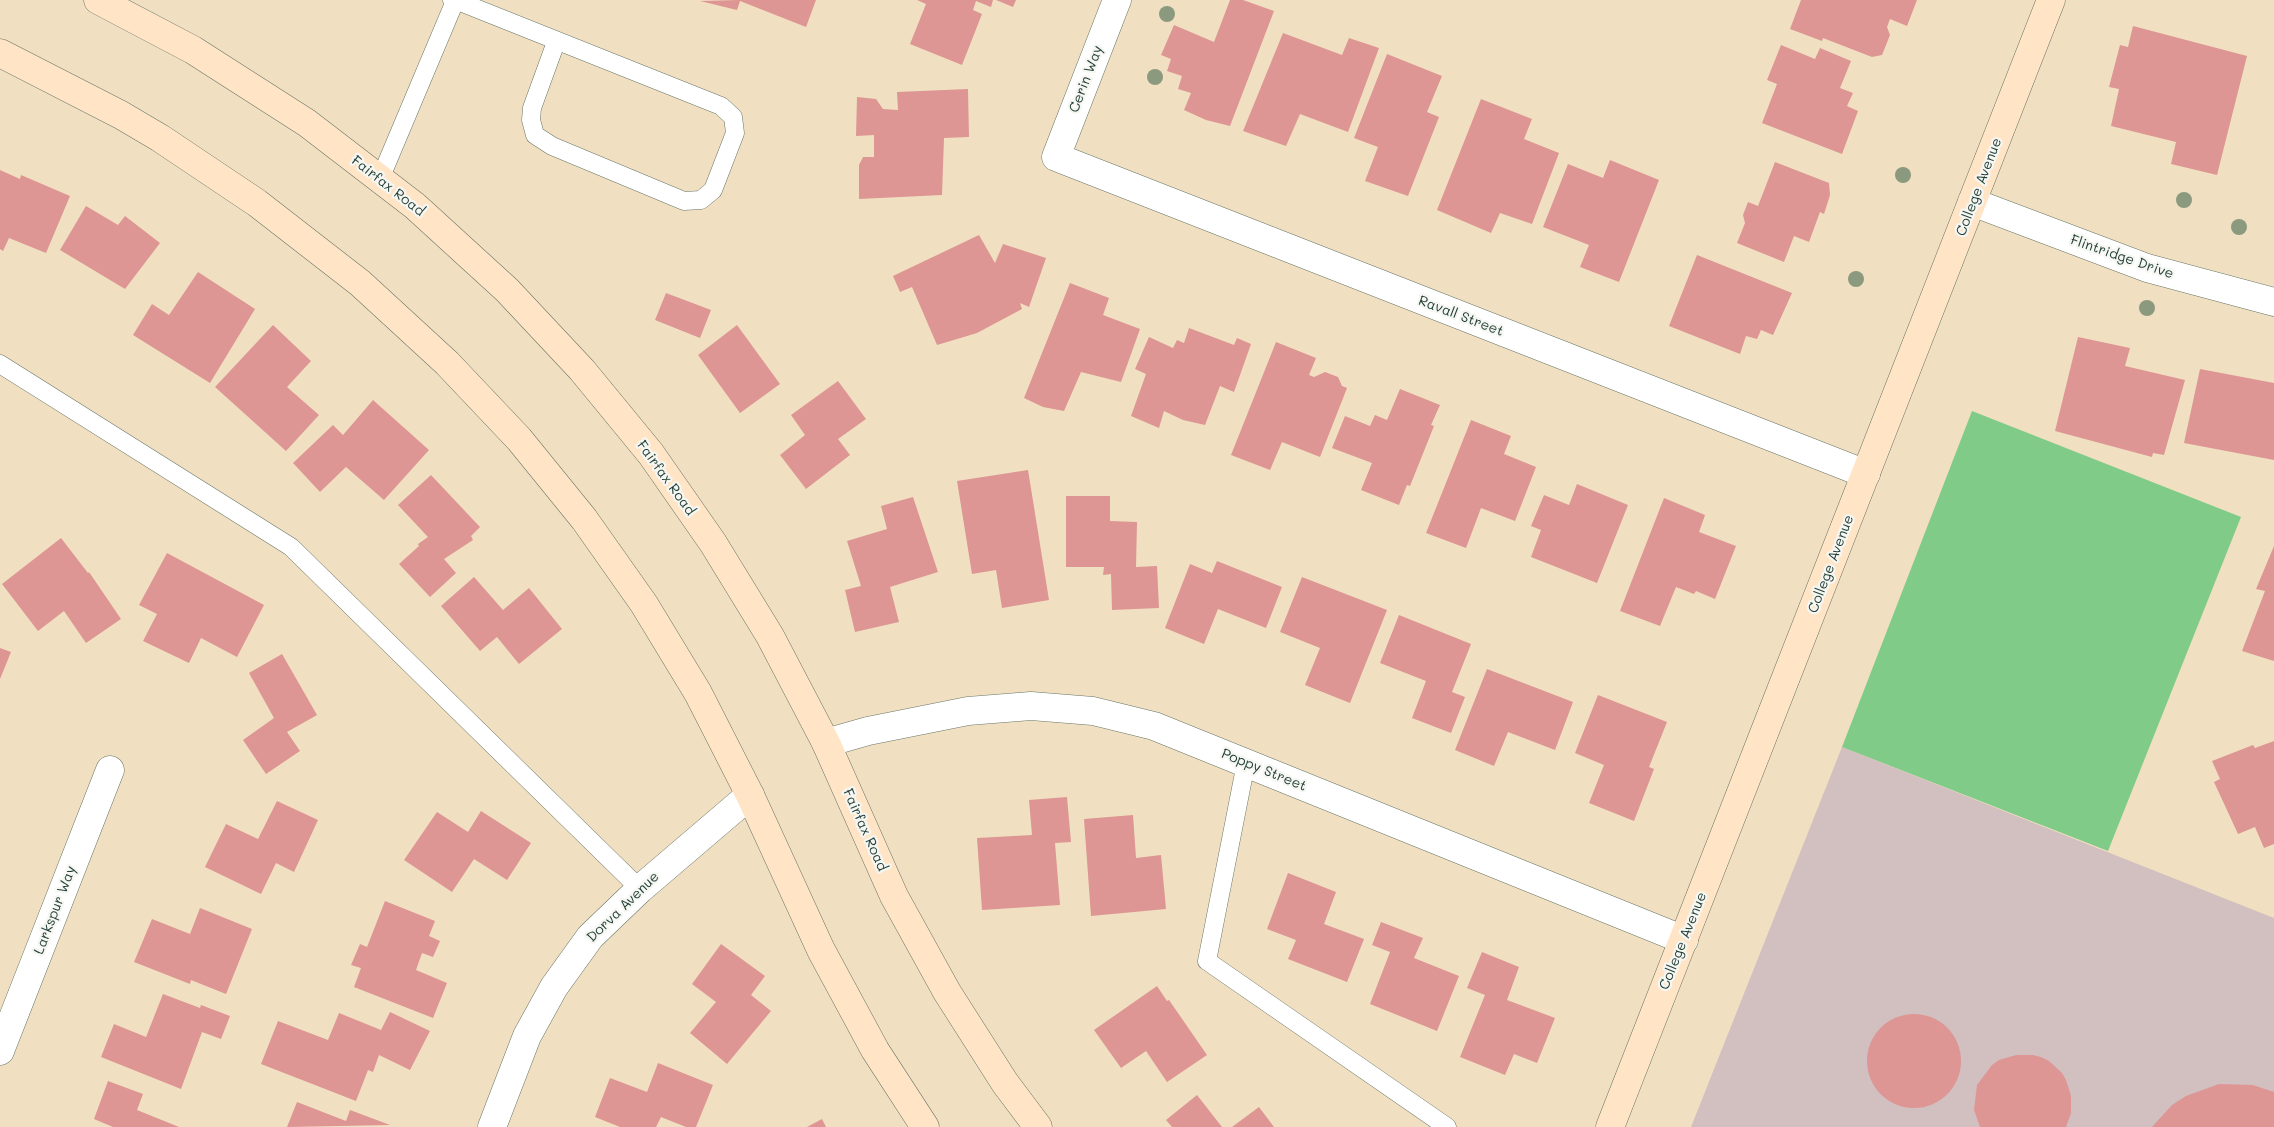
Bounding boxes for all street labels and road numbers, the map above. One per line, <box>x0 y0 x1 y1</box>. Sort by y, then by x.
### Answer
street label: Cerin Way <box>1066 43 1106 115</box>
street label: College Avenue <box>1953 136 2005 238</box>
street label: Fairfax Road <box>348 152 428 220</box>
street label: Flintridge Drive <box>2068 231 2176 283</box>
street label: Ravall Street <box>1416 292 1506 340</box>
street label: Fairfax Road <box>633 437 699 519</box>
street label: College Avenue <box>1805 513 1857 615</box>
street label: Poppy Street <box>1219 745 1309 795</box>
street label: Fairfax Road <box>839 786 891 874</box>
street label: Larkspur Way <box>30 863 80 957</box>
street label: Dorva Avenue <box>583 868 663 946</box>
street label: College Avenue <box>1656 890 1710 992</box>

